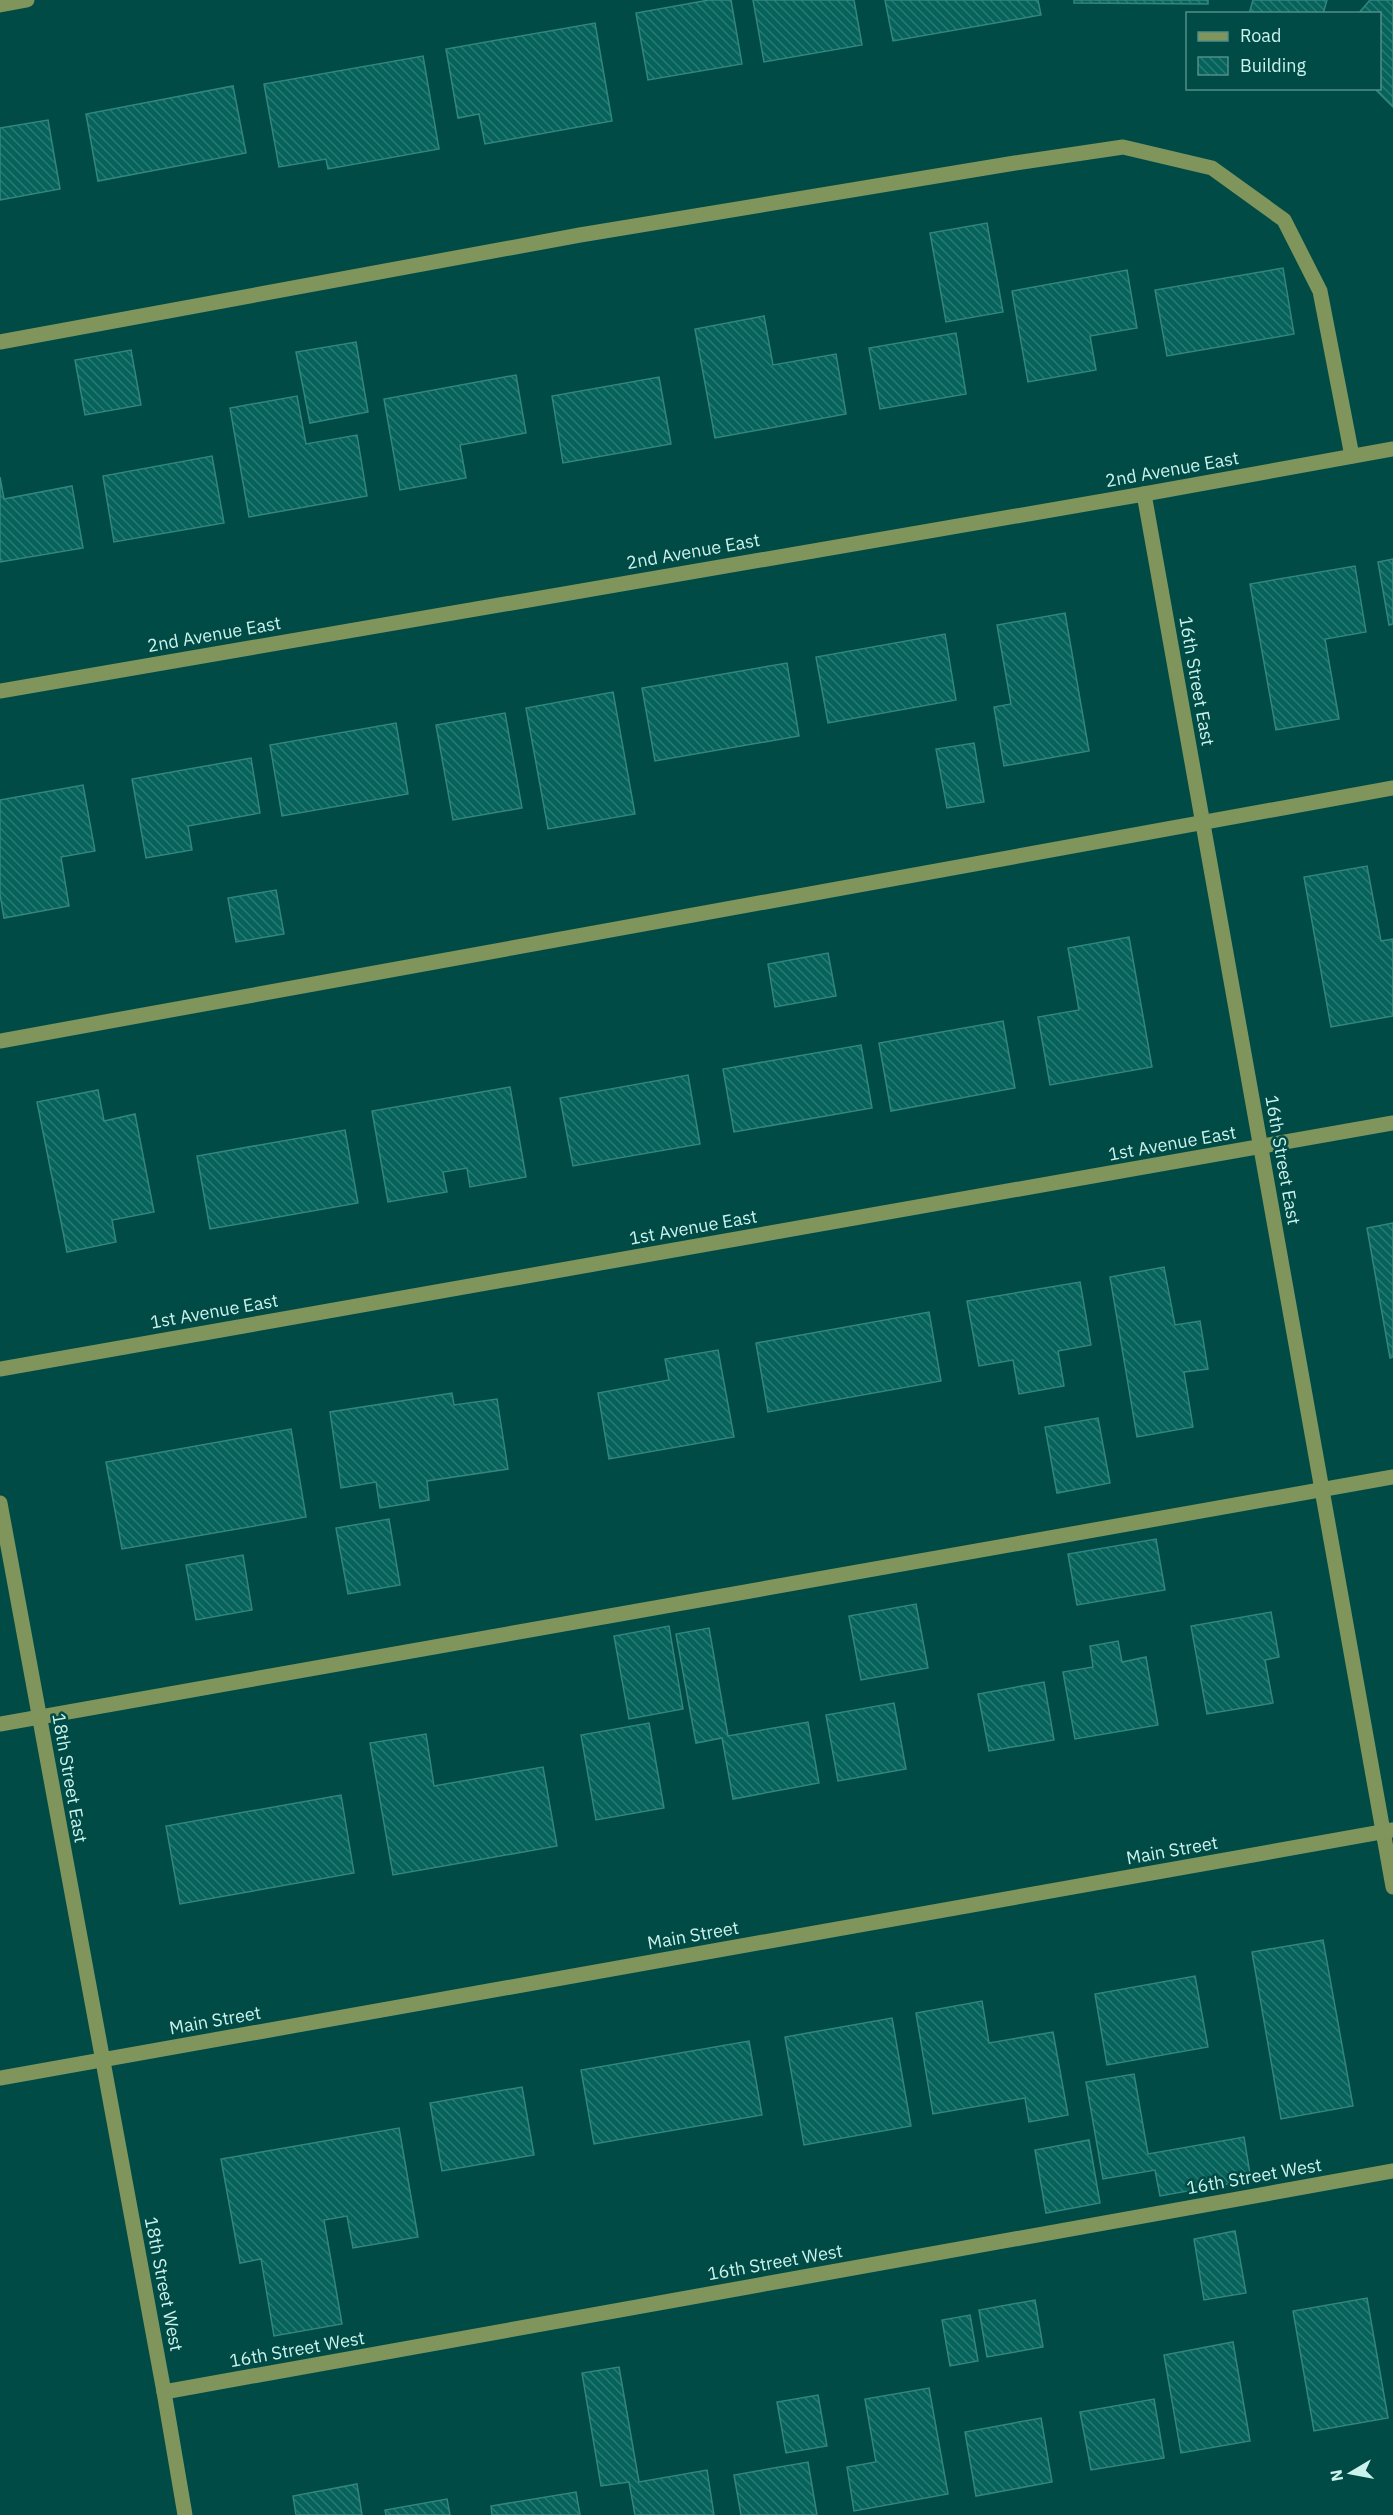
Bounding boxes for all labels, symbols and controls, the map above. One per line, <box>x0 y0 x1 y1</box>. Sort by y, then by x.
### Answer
legend <box>1186 12 1381 90</box>
text: Road <box>1240 24 1281 47</box>
text: Building <box>1240 54 1307 77</box>
street label: 2nd Avenue East <box>1103 446 1241 492</box>
street label: 2nd Avenue East <box>624 528 762 574</box>
street label: 2nd Avenue East <box>145 611 283 657</box>
street label: 16th Street East <box>1174 614 1220 748</box>
street label: 16th Street East <box>1260 1093 1306 1227</box>
street label: 1st Avenue East <box>1106 1120 1238 1166</box>
street label: 1st Avenue East <box>627 1204 759 1250</box>
street label: 1st Avenue East <box>148 1288 280 1334</box>
street label: 18th Street East <box>47 1711 93 1845</box>
street label: Main Street <box>1124 1831 1220 1869</box>
street label: Main Street <box>645 1916 741 1954</box>
street label: Main Street <box>167 2001 263 2039</box>
street label: 16th Street West <box>1185 2153 1323 2199</box>
street label: 18th Street West <box>140 2215 188 2353</box>
street label: 16th Street West <box>706 2239 844 2285</box>
street label: 16th Street West <box>228 2326 366 2372</box>
north arrow <box>1321 2443 1381 2503</box>
text: N <box>1325 2468 1347 2483</box>

